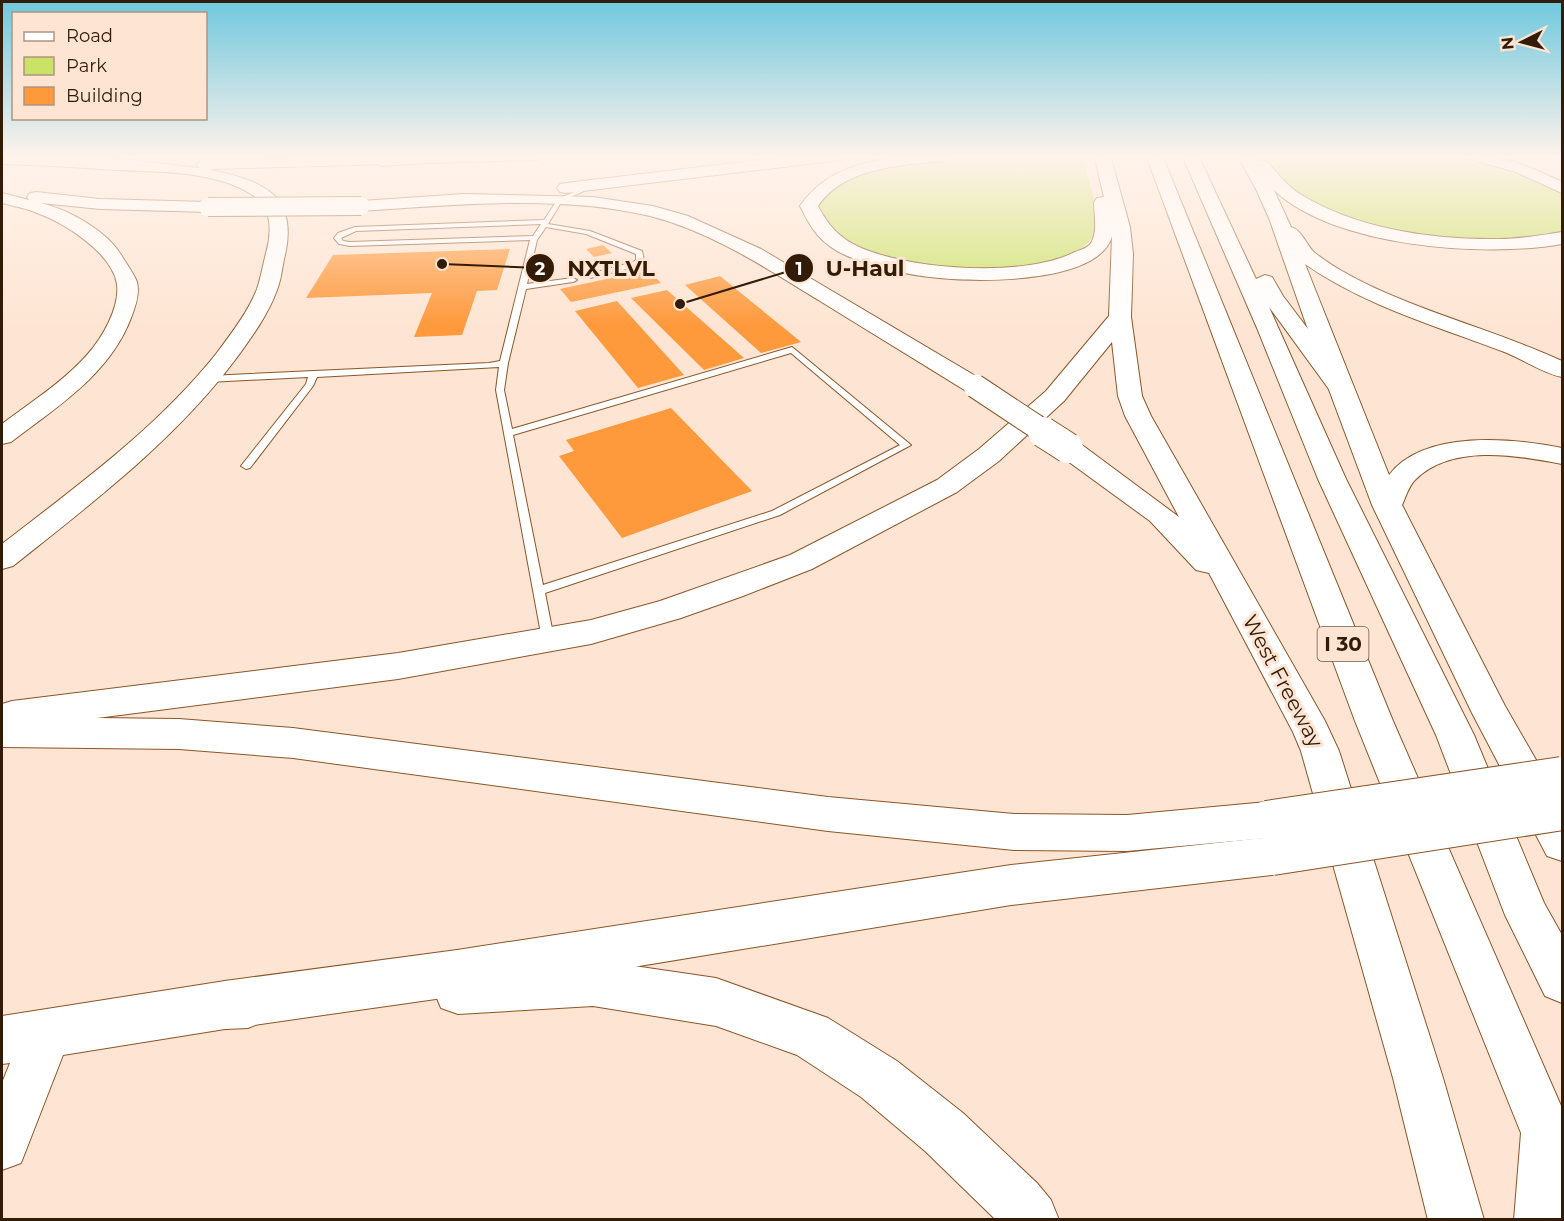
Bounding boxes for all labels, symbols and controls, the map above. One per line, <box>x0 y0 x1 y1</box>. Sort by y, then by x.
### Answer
legend <box>12 12 207 120</box>
north arrow <box>1492 12 1552 72</box>
text: Road <box>66 25 113 47</box>
text: N <box>1497 36 1518 51</box>
text: Park <box>66 55 107 77</box>
text: Building <box>66 85 143 107</box>
callout: NXTLVL <box>525 248 667 288</box>
callout: U-Haul <box>784 248 917 288</box>
text: NXTLVL <box>567 255 655 282</box>
text: U-Haul <box>826 255 904 282</box>
text: 2 <box>535 258 546 280</box>
text: 1 <box>795 258 803 280</box>
street label: West Freeway <box>1237 610 1329 752</box>
road number: I 30 <box>1318 627 1368 661</box>

